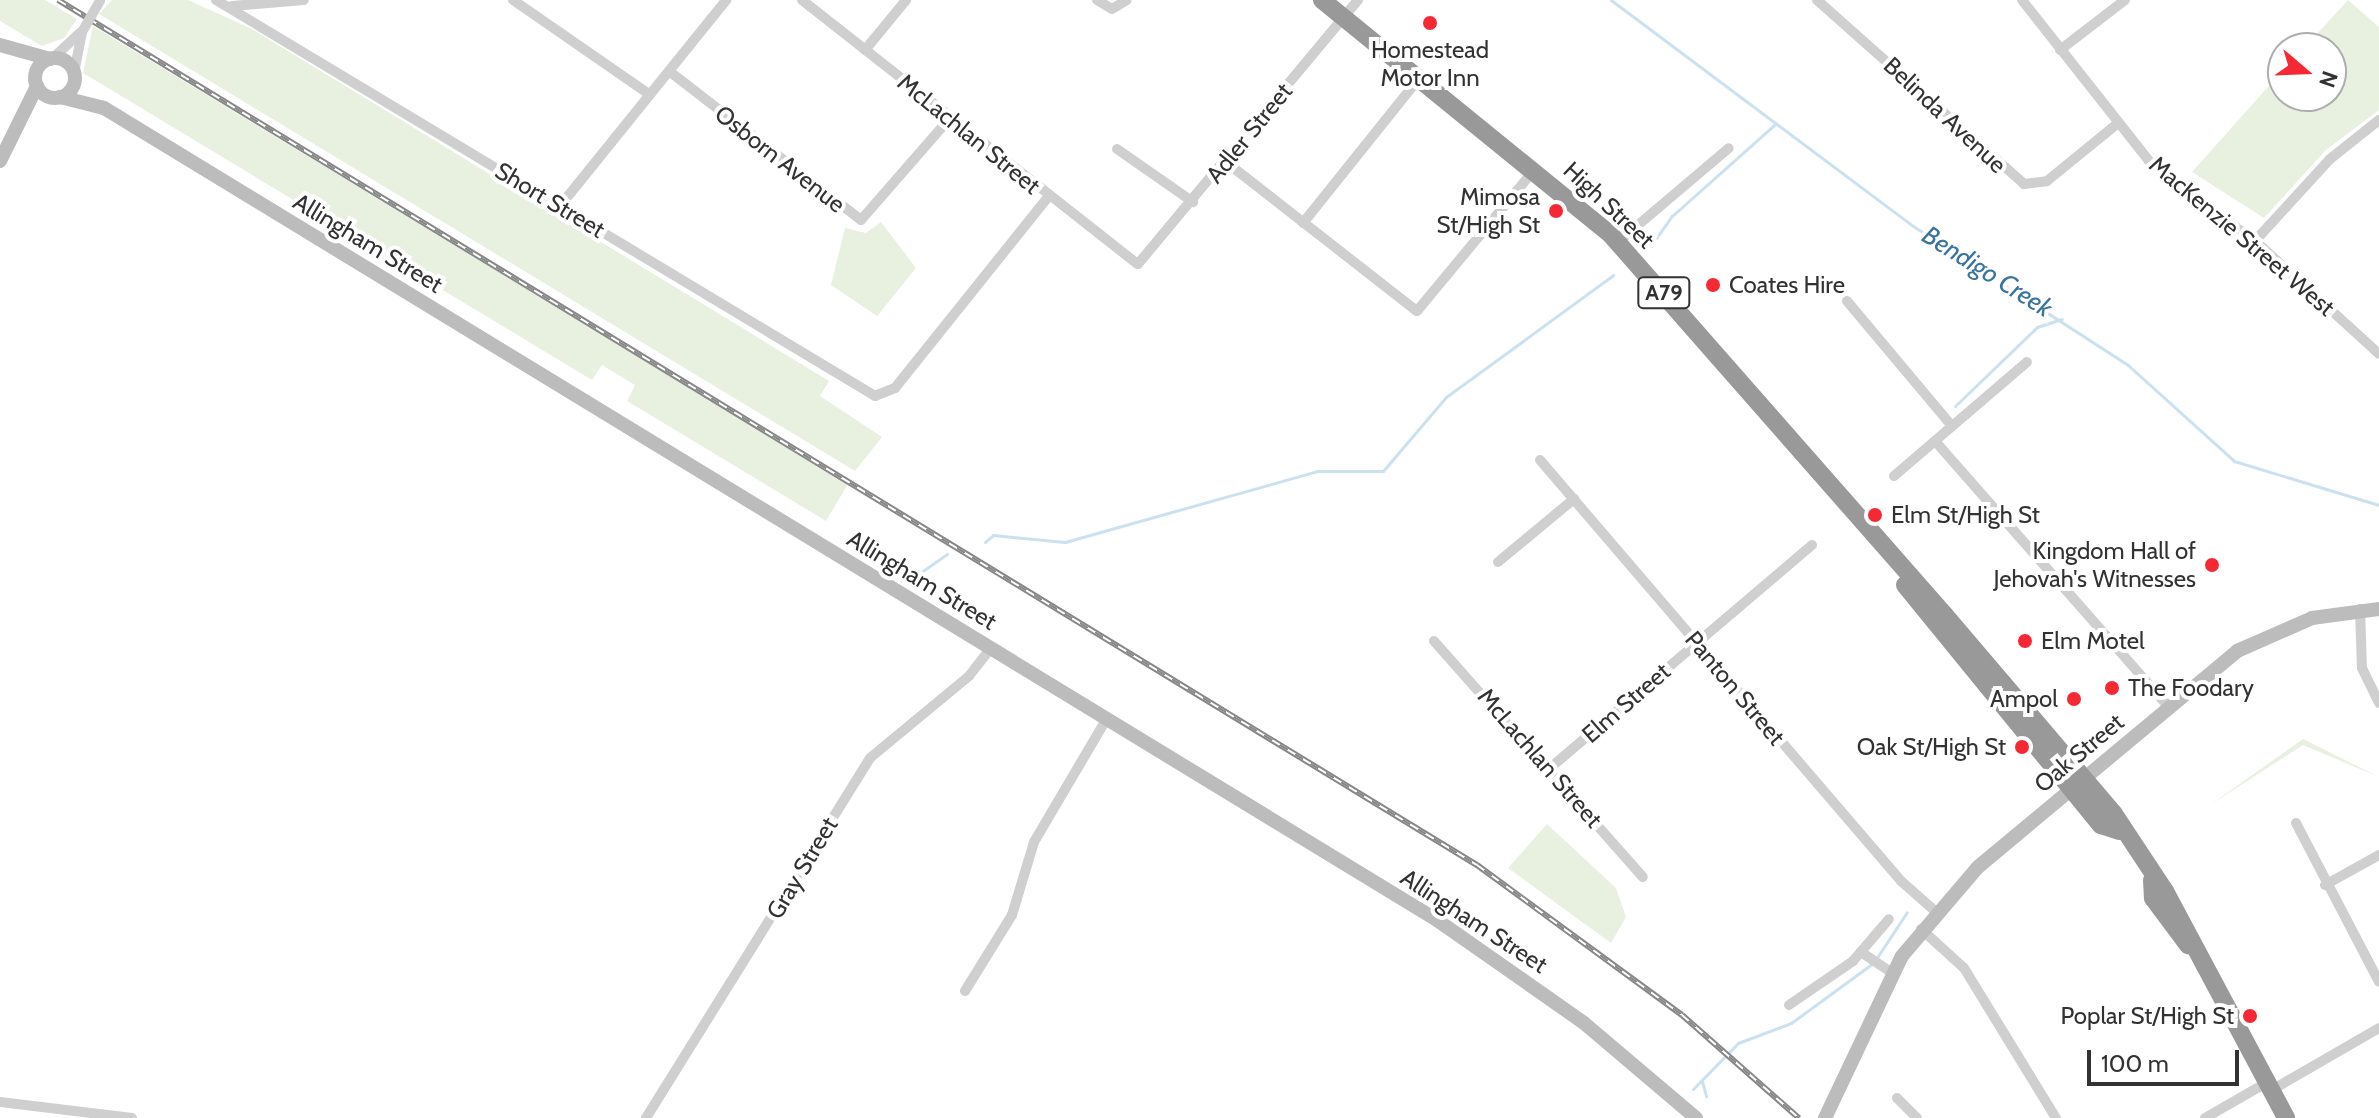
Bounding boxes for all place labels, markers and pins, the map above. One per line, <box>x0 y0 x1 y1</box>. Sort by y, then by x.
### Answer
marker: Homestead Motor Inn <box>1421 14 1439 32</box>
place label: Homestead Motor Inn <box>1371 36 1489 92</box>
place label: Mimosa St/High St <box>1437 183 1540 239</box>
marker: Mimosa St/High St <box>1547 202 1565 220</box>
place label: Coates Hire <box>1729 271 1845 299</box>
marker: Coates Hire <box>1704 276 1722 294</box>
place label: Elm St/High St <box>1891 501 2040 529</box>
marker: Elm St/High St <box>1866 506 1884 524</box>
place label: Kingdom Hall of Jehovah's Witnesses <box>1993 537 2196 593</box>
marker: Kingdom Hall of Jehovah's Witnesses <box>2203 556 2221 574</box>
place label: Elm Motel <box>2041 627 2145 655</box>
marker: Elm Motel <box>2016 632 2034 650</box>
place label: The Foodary <box>2128 674 2254 702</box>
marker: The Foodary <box>2103 679 2121 697</box>
place label: Ampol <box>1990 685 2058 713</box>
marker: Ampol <box>2065 690 2083 708</box>
place label: Oak St/High St <box>1857 733 2006 761</box>
marker: Oak St/High St <box>2013 738 2031 756</box>
place label: Poplar St/High St <box>2060 1002 2234 1030</box>
marker: Poplar St/High St <box>2241 1007 2259 1025</box>

